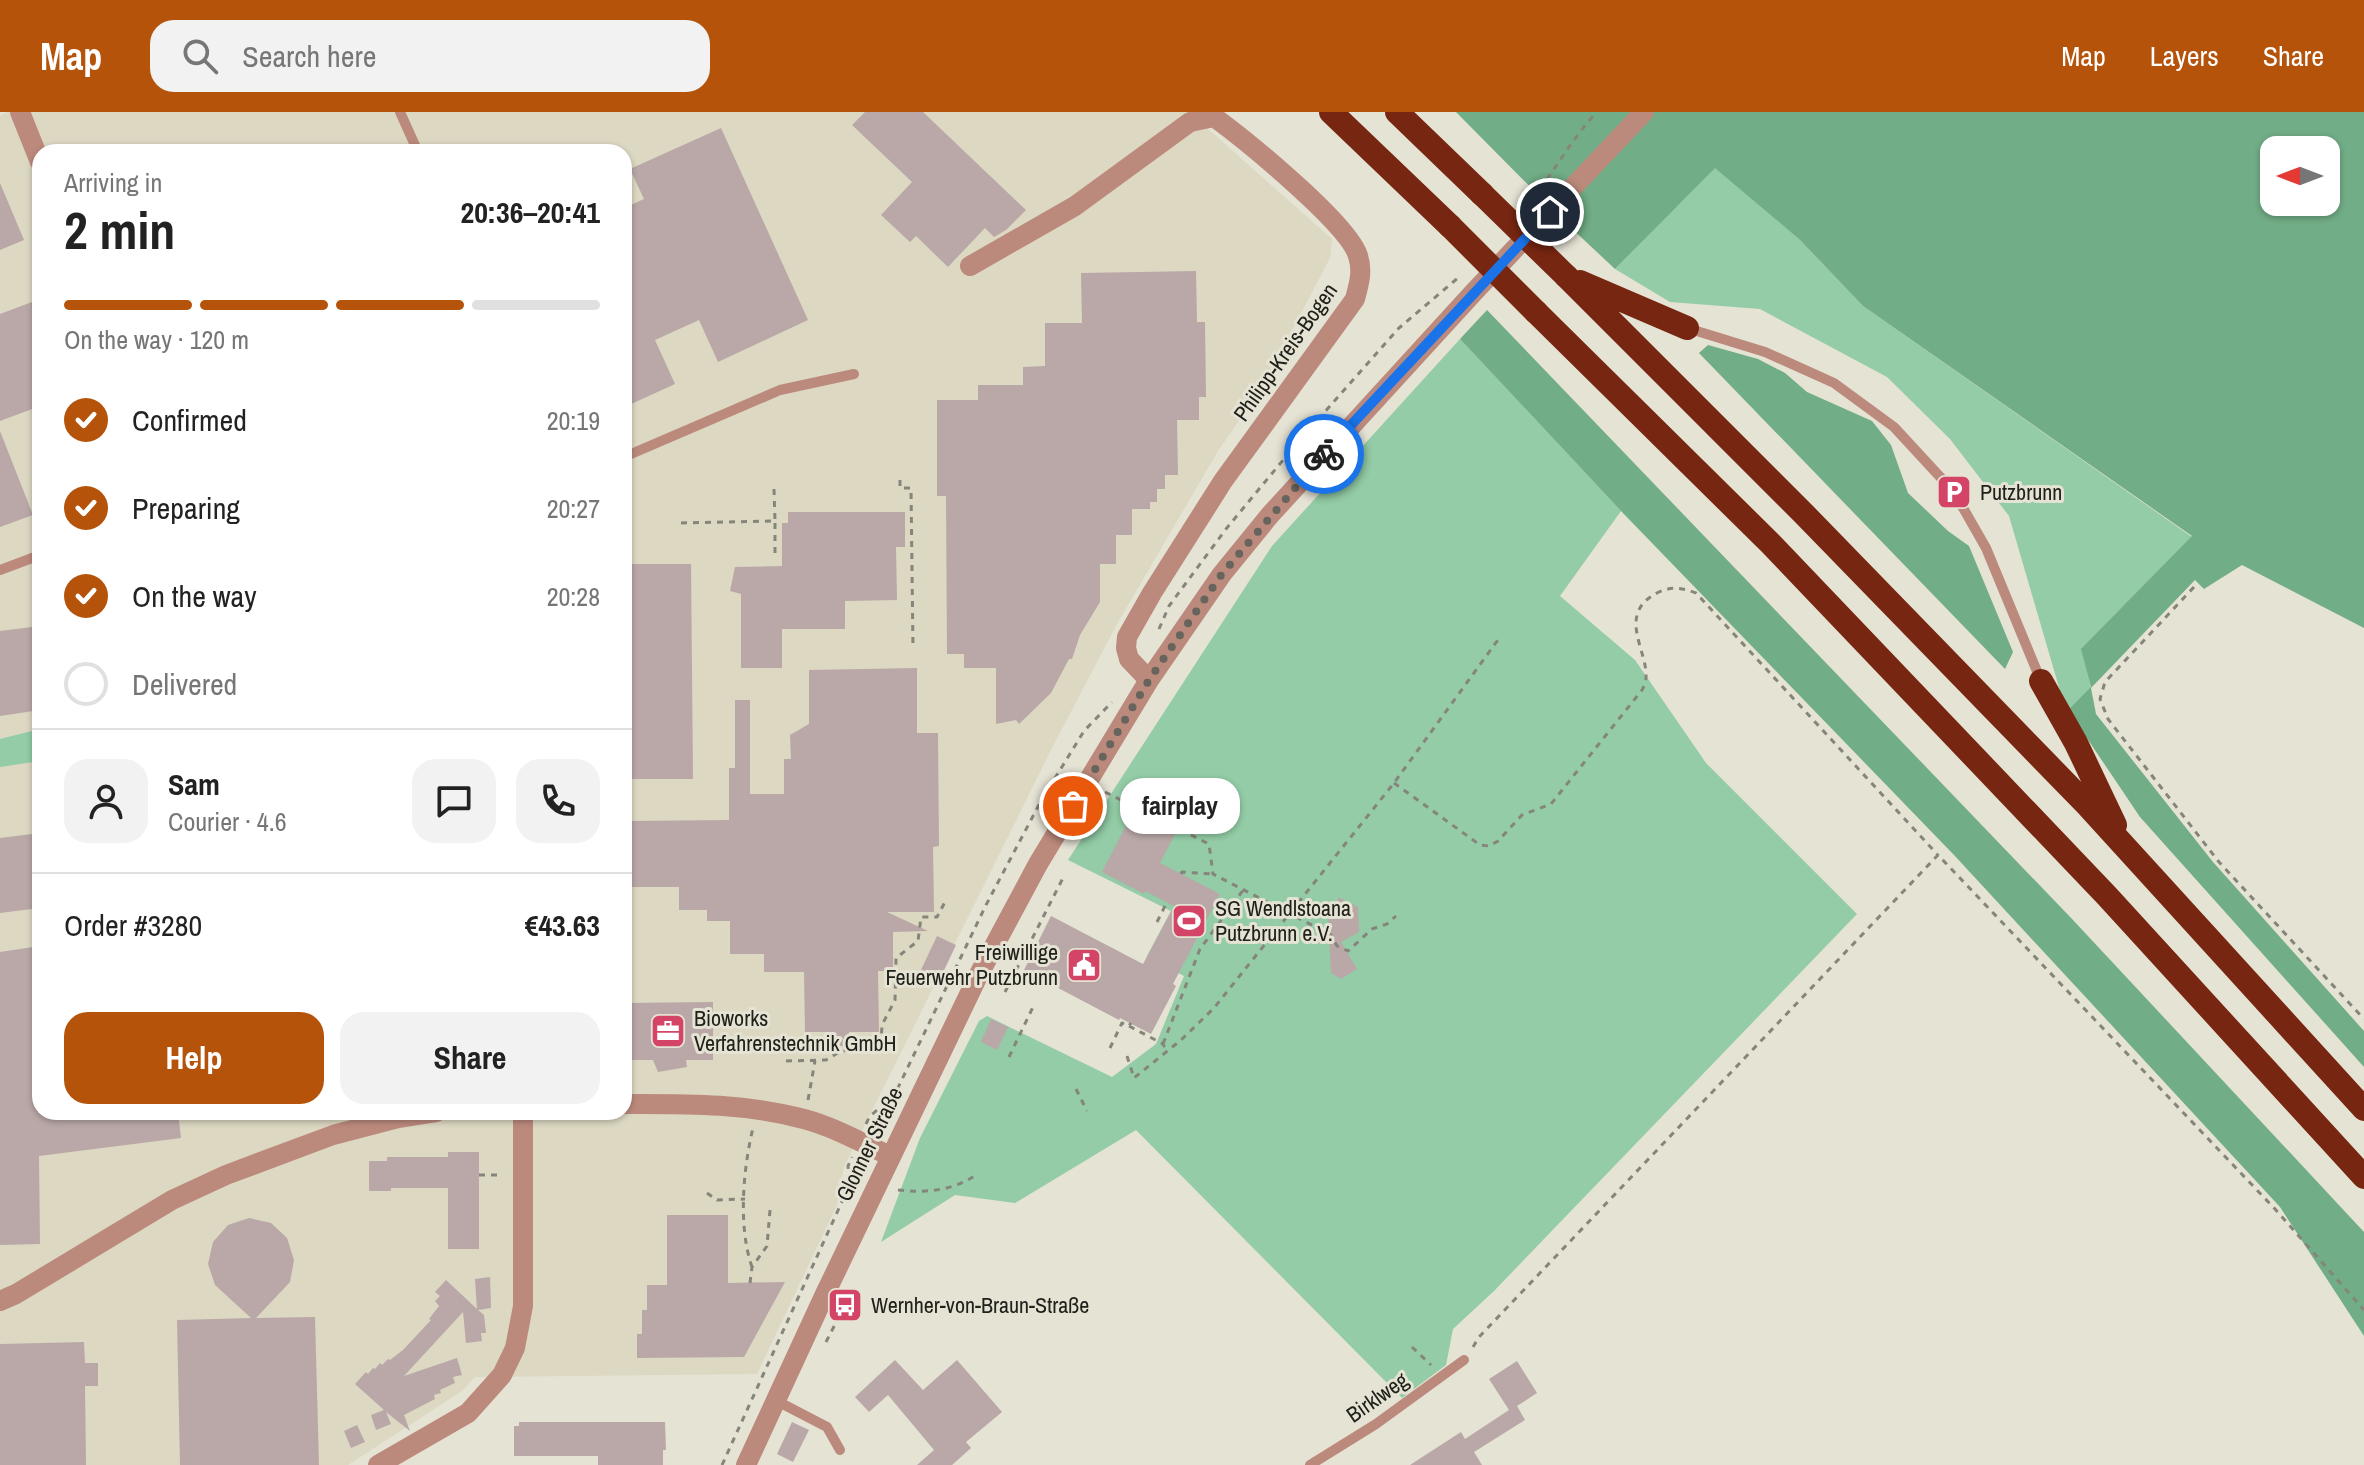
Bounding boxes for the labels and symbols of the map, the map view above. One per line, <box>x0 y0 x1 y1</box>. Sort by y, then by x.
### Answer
north arrow <box>2260 136 2340 216</box>
pin <box>1516 178 1584 246</box>
street label: Philipp-Kreis-Bogen <box>1226 277 1344 427</box>
courier <box>1284 414 1364 494</box>
parking icon: Putzbrunn <box>1935 473 1973 511</box>
place label: Putzbrunn <box>1980 477 2062 507</box>
pin <box>1039 772 1107 840</box>
callout: fairplay <box>1121 778 1241 834</box>
place label: SG Wendlstoana Putzbrunn e.V. <box>1215 893 1351 948</box>
sports icon: SG Wendlstoana Putzbrunn e.V. <box>1170 902 1208 940</box>
place label: Freiwillige Feuerwehr Putzbrunn <box>885 937 1058 992</box>
public building icon: Freiwillige Feuerwehr Putzbrunn <box>1065 946 1103 984</box>
place label: Bioworks Verfahrenstechnik GmbH <box>694 1003 897 1058</box>
office icon: Bioworks Verfahrenstechnik GmbH <box>649 1012 687 1050</box>
street label: Glonner Straße <box>828 1082 910 1206</box>
bus stop icon: Wernher-von-Braun-Straße <box>826 1286 864 1324</box>
place label: Wernher-von-Braun-Straße <box>871 1290 1089 1320</box>
street label: Birklweg <box>1340 1365 1414 1429</box>

